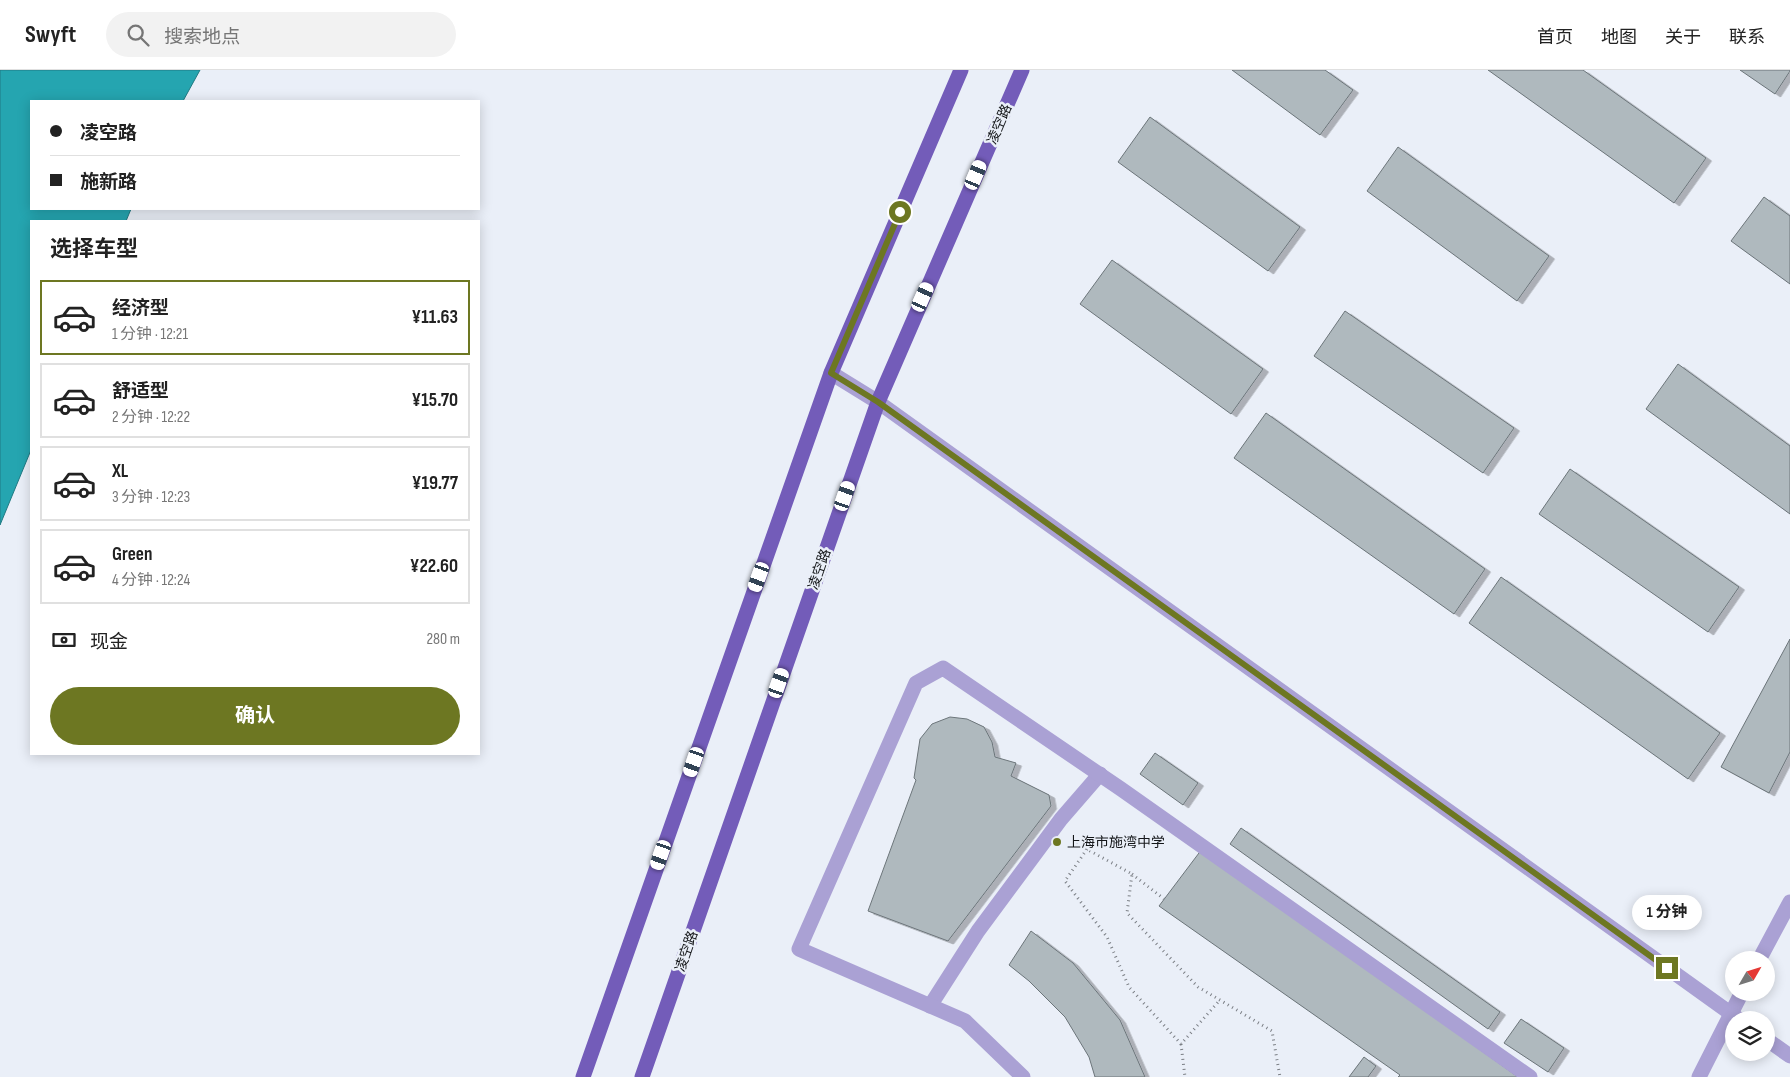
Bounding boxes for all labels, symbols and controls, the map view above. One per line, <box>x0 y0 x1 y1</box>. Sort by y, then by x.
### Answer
search box <box>106 12 456 57</box>
text: Swyft <box>25 20 76 49</box>
icon: search <box>124 21 152 49</box>
text: 搜索地点 <box>164 26 240 49</box>
text: 首页 <box>1537 27 1573 48</box>
text: 地图 <box>1601 27 1637 48</box>
text: 关于 <box>1665 27 1701 48</box>
text: 联系 <box>1729 27 1765 48</box>
street label: 凌空路 <box>983 102 1015 147</box>
text: 凌空路 <box>80 122 137 145</box>
car <box>963 158 988 192</box>
text: 施新路 <box>80 171 137 194</box>
route start <box>889 201 911 223</box>
text: 选择车型 <box>50 236 138 263</box>
car <box>910 280 935 314</box>
icon: car <box>52 295 97 340</box>
text: 经济型 <box>112 297 169 320</box>
text: ¥11.63 <box>411 306 458 329</box>
text: 1 分钟 · 12:21 <box>112 325 188 344</box>
icon: car <box>52 378 97 423</box>
text: 舒适型 <box>112 380 169 403</box>
text: ¥15.70 <box>412 389 458 412</box>
text: 2 分钟 · 12:22 <box>112 408 190 427</box>
text: XL <box>112 460 128 483</box>
icon: car <box>52 461 97 506</box>
text: ¥19.77 <box>412 472 458 495</box>
car <box>833 479 856 513</box>
text: 3 分钟 · 12:23 <box>112 488 190 507</box>
text: Green <box>112 543 152 566</box>
icon: car <box>52 544 97 589</box>
street label: 凌空路 <box>805 547 834 592</box>
text: ¥22.60 <box>410 555 458 578</box>
car <box>746 560 771 594</box>
text: 4 分钟 · 12:24 <box>112 571 190 590</box>
icon: cash <box>50 626 78 654</box>
text: 280 m <box>426 630 460 649</box>
text: 现金 <box>90 631 128 654</box>
car <box>767 666 790 700</box>
button: 确认 <box>50 687 460 745</box>
car <box>682 745 705 779</box>
place label: 上海市施湾中学 <box>1067 834 1165 851</box>
marker: 上海市施湾中学 <box>1051 836 1063 848</box>
car <box>649 838 672 872</box>
callout: 1 分钟 <box>1632 896 1702 930</box>
text: 1 分钟 <box>1647 903 1687 922</box>
street label: 凌空路 <box>672 929 701 974</box>
north arrow <box>1725 951 1775 1001</box>
map controls <box>1725 951 1775 1061</box>
route end <box>1656 957 1678 979</box>
button: layers <box>1725 1011 1775 1061</box>

